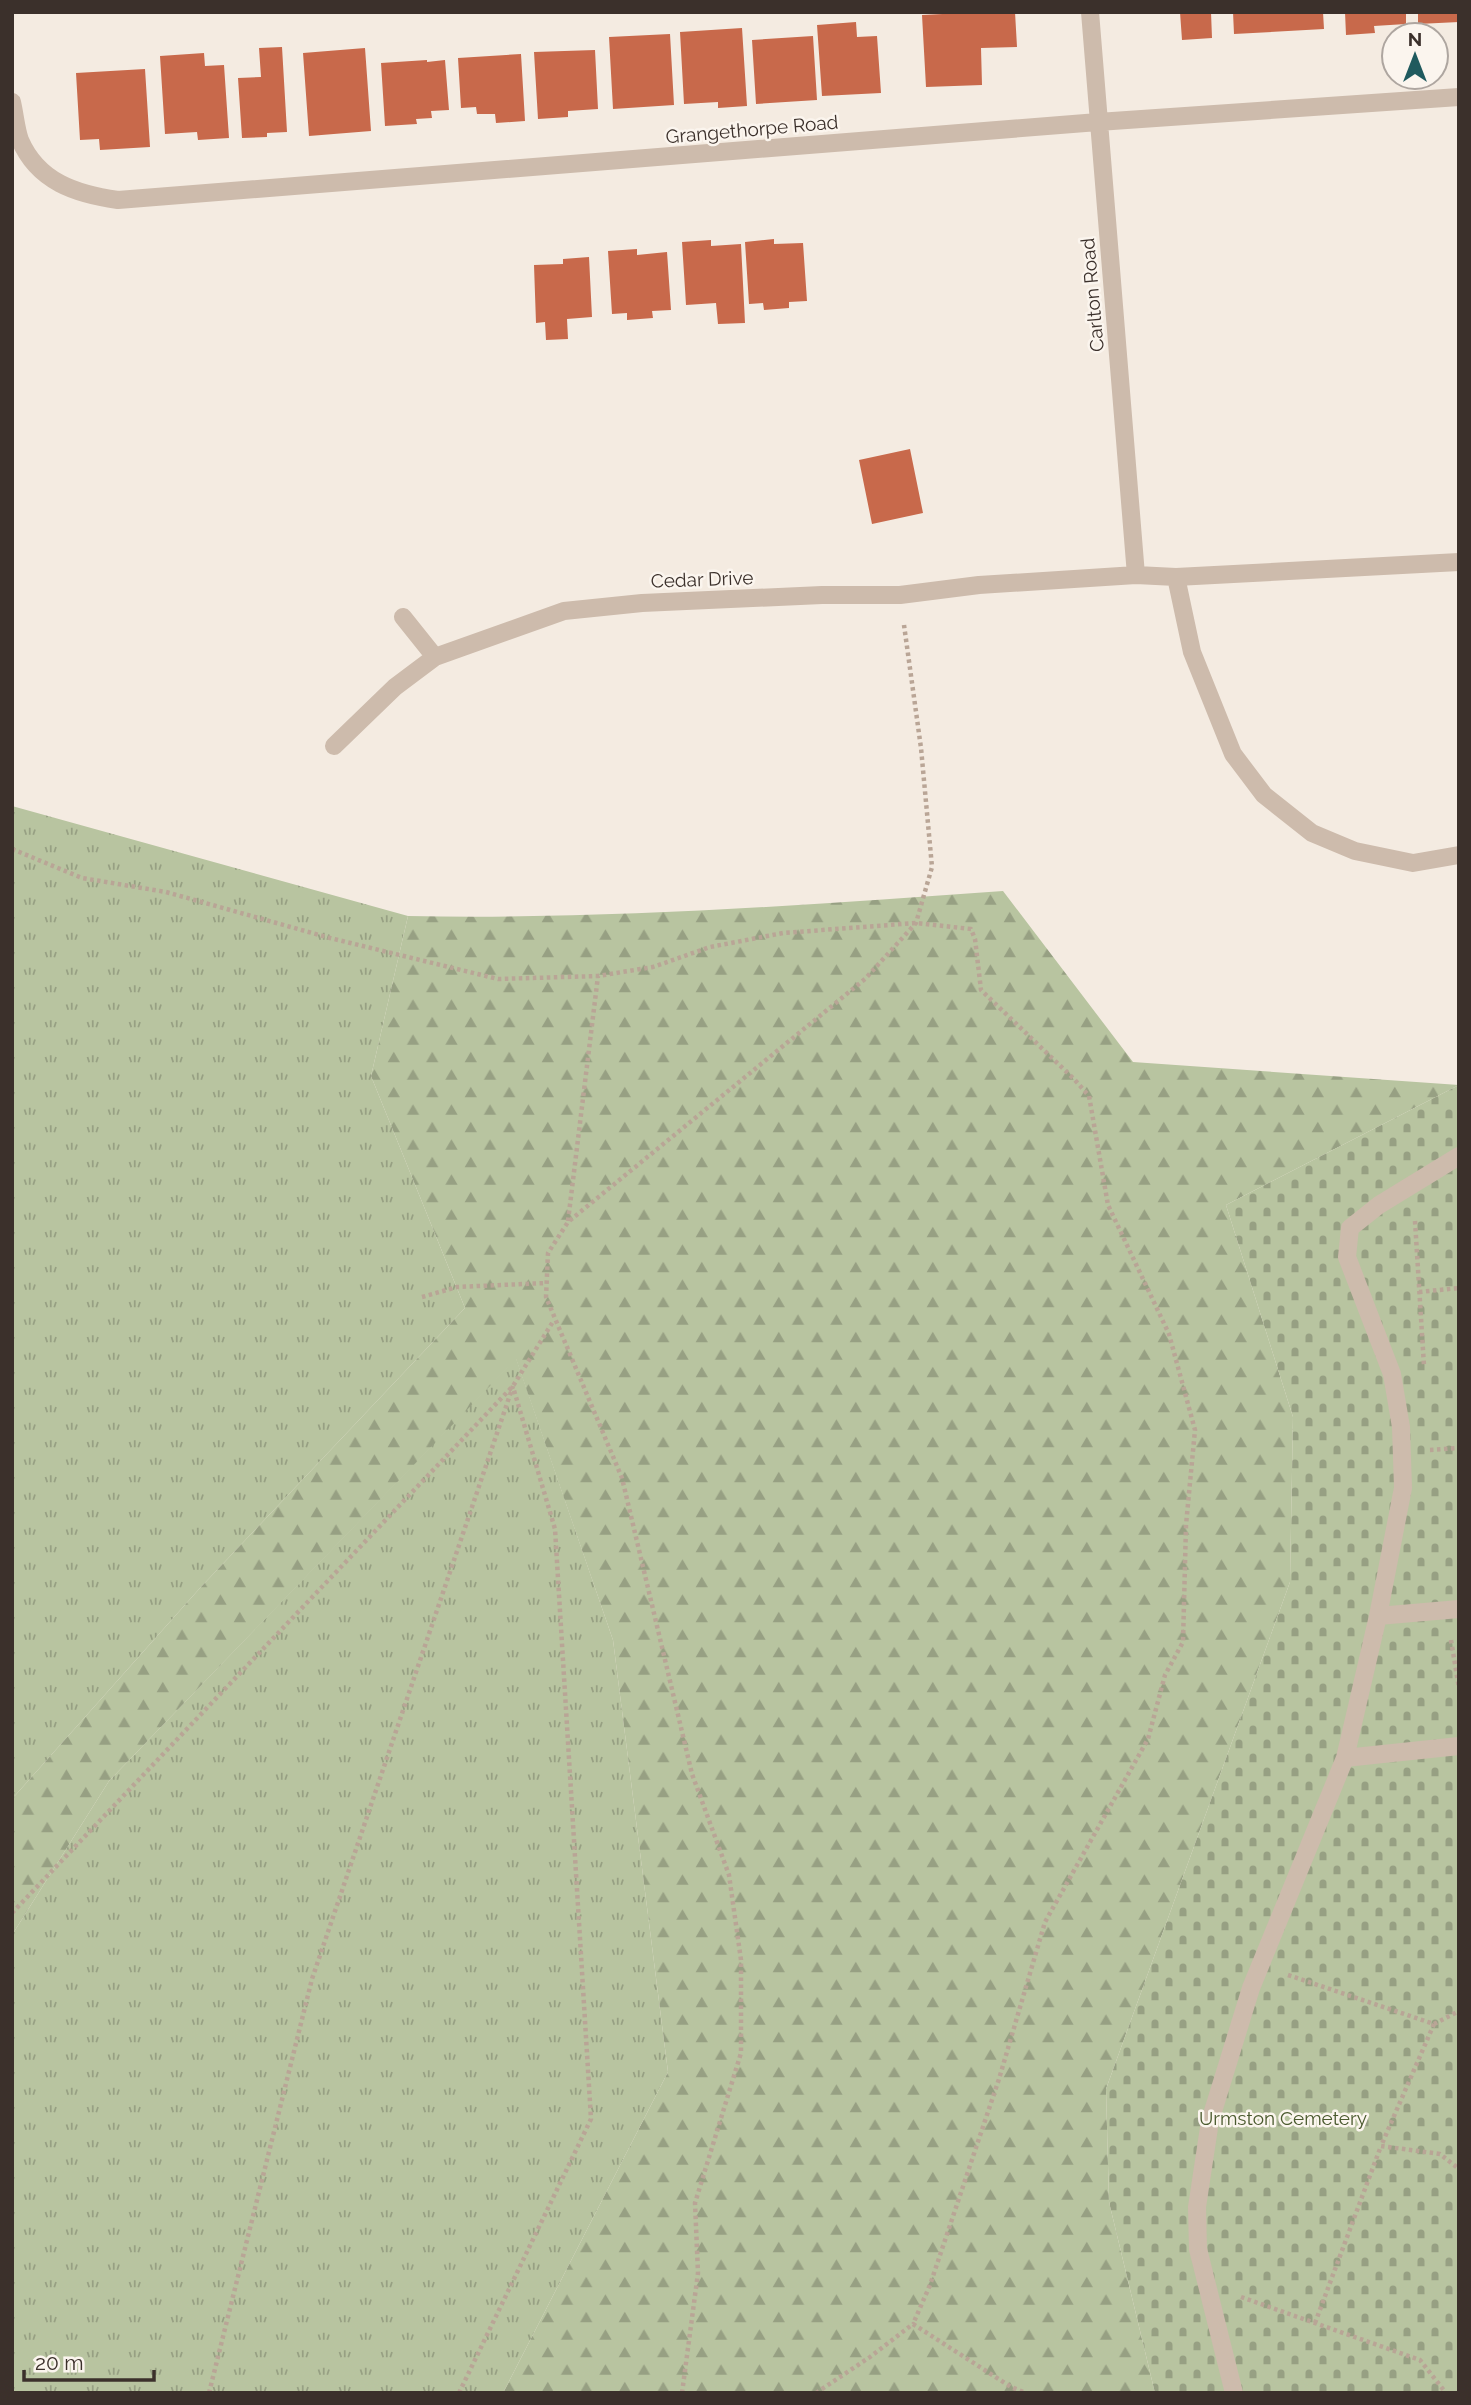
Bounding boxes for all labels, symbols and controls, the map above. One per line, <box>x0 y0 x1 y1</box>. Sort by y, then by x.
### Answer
north arrow <box>1380 21 1450 91</box>
text: N <box>1408 28 1422 50</box>
street label: Grangethorpe Road <box>665 110 839 148</box>
street label: Carlton Road <box>1076 237 1108 353</box>
street label: Cedar Drive <box>650 566 754 592</box>
park label: Urmston Cemetery <box>1199 2107 1367 2129</box>
scale bar <box>24 2338 154 2382</box>
text: 20 m <box>35 2350 83 2375</box>

